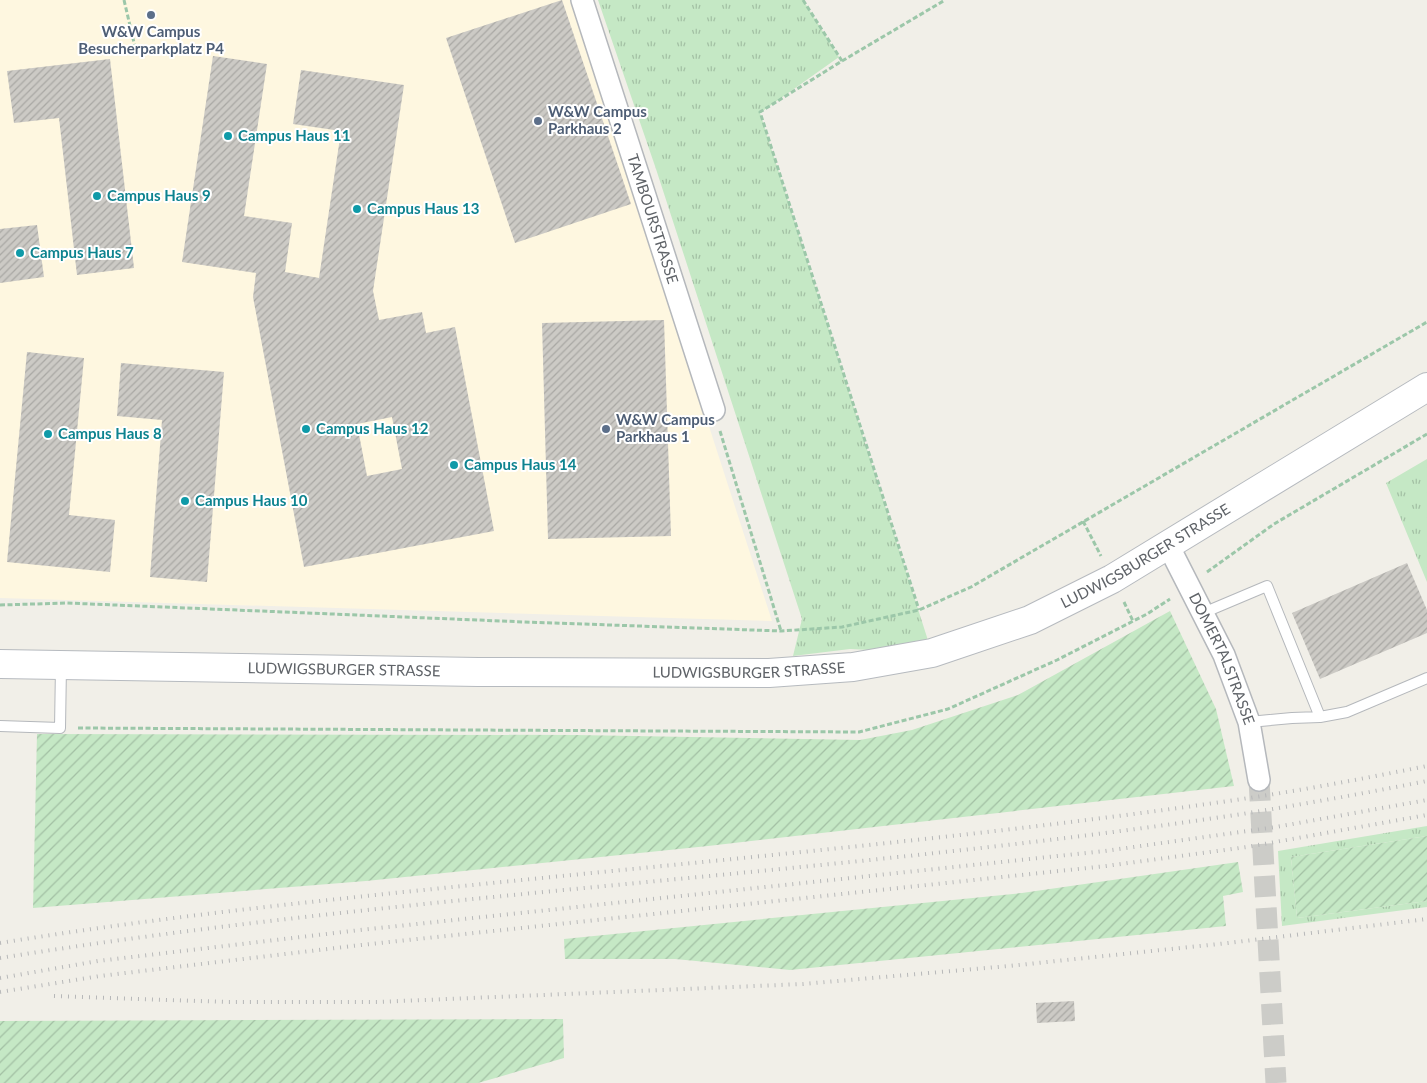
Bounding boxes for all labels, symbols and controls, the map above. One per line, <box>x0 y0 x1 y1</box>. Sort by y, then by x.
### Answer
marker: W&W Campus Besucherparkplatz P4 <box>145 9 157 21</box>
place label: W&W Campus Besucherparkplatz P4 <box>78 22 224 57</box>
place label: W&W Campus Parkhaus 2 <box>548 102 647 137</box>
marker: W&W Campus Parkhaus 2 <box>532 115 544 127</box>
place label: Campus Haus 11 <box>238 126 350 144</box>
marker: Campus Haus 11 <box>222 130 234 142</box>
street label: TAMBOURSTRASSE <box>624 151 683 286</box>
place label: Campus Haus 9 <box>107 186 211 204</box>
marker: Campus Haus 9 <box>91 190 103 202</box>
place label: Campus Haus 13 <box>367 199 479 217</box>
marker: Campus Haus 13 <box>351 203 363 215</box>
place label: Campus Haus 7 <box>30 243 134 261</box>
marker: Campus Haus 7 <box>14 247 26 259</box>
place label: W&W Campus Parkhaus 1 <box>616 410 715 445</box>
place label: Campus Haus 12 <box>316 419 429 437</box>
marker: Campus Haus 12 <box>300 423 312 435</box>
marker: W&W Campus Parkhaus 1 <box>600 423 612 435</box>
place label: Campus Haus 8 <box>58 424 162 442</box>
marker: Campus Haus 8 <box>42 428 54 440</box>
place label: Campus Haus 14 <box>464 455 577 473</box>
marker: Campus Haus 14 <box>448 459 460 471</box>
place label: Campus Haus 10 <box>195 491 308 509</box>
marker: Campus Haus 10 <box>179 495 191 507</box>
street label: LUDWIGSBURGER STRASSE <box>1057 499 1233 611</box>
street label: DOMERTALSTRASSE <box>1186 589 1259 727</box>
street label: LUDWIGSBURGER STRASSE <box>247 658 441 679</box>
street label: LUDWIGSBURGER STRASSE <box>652 658 846 681</box>

